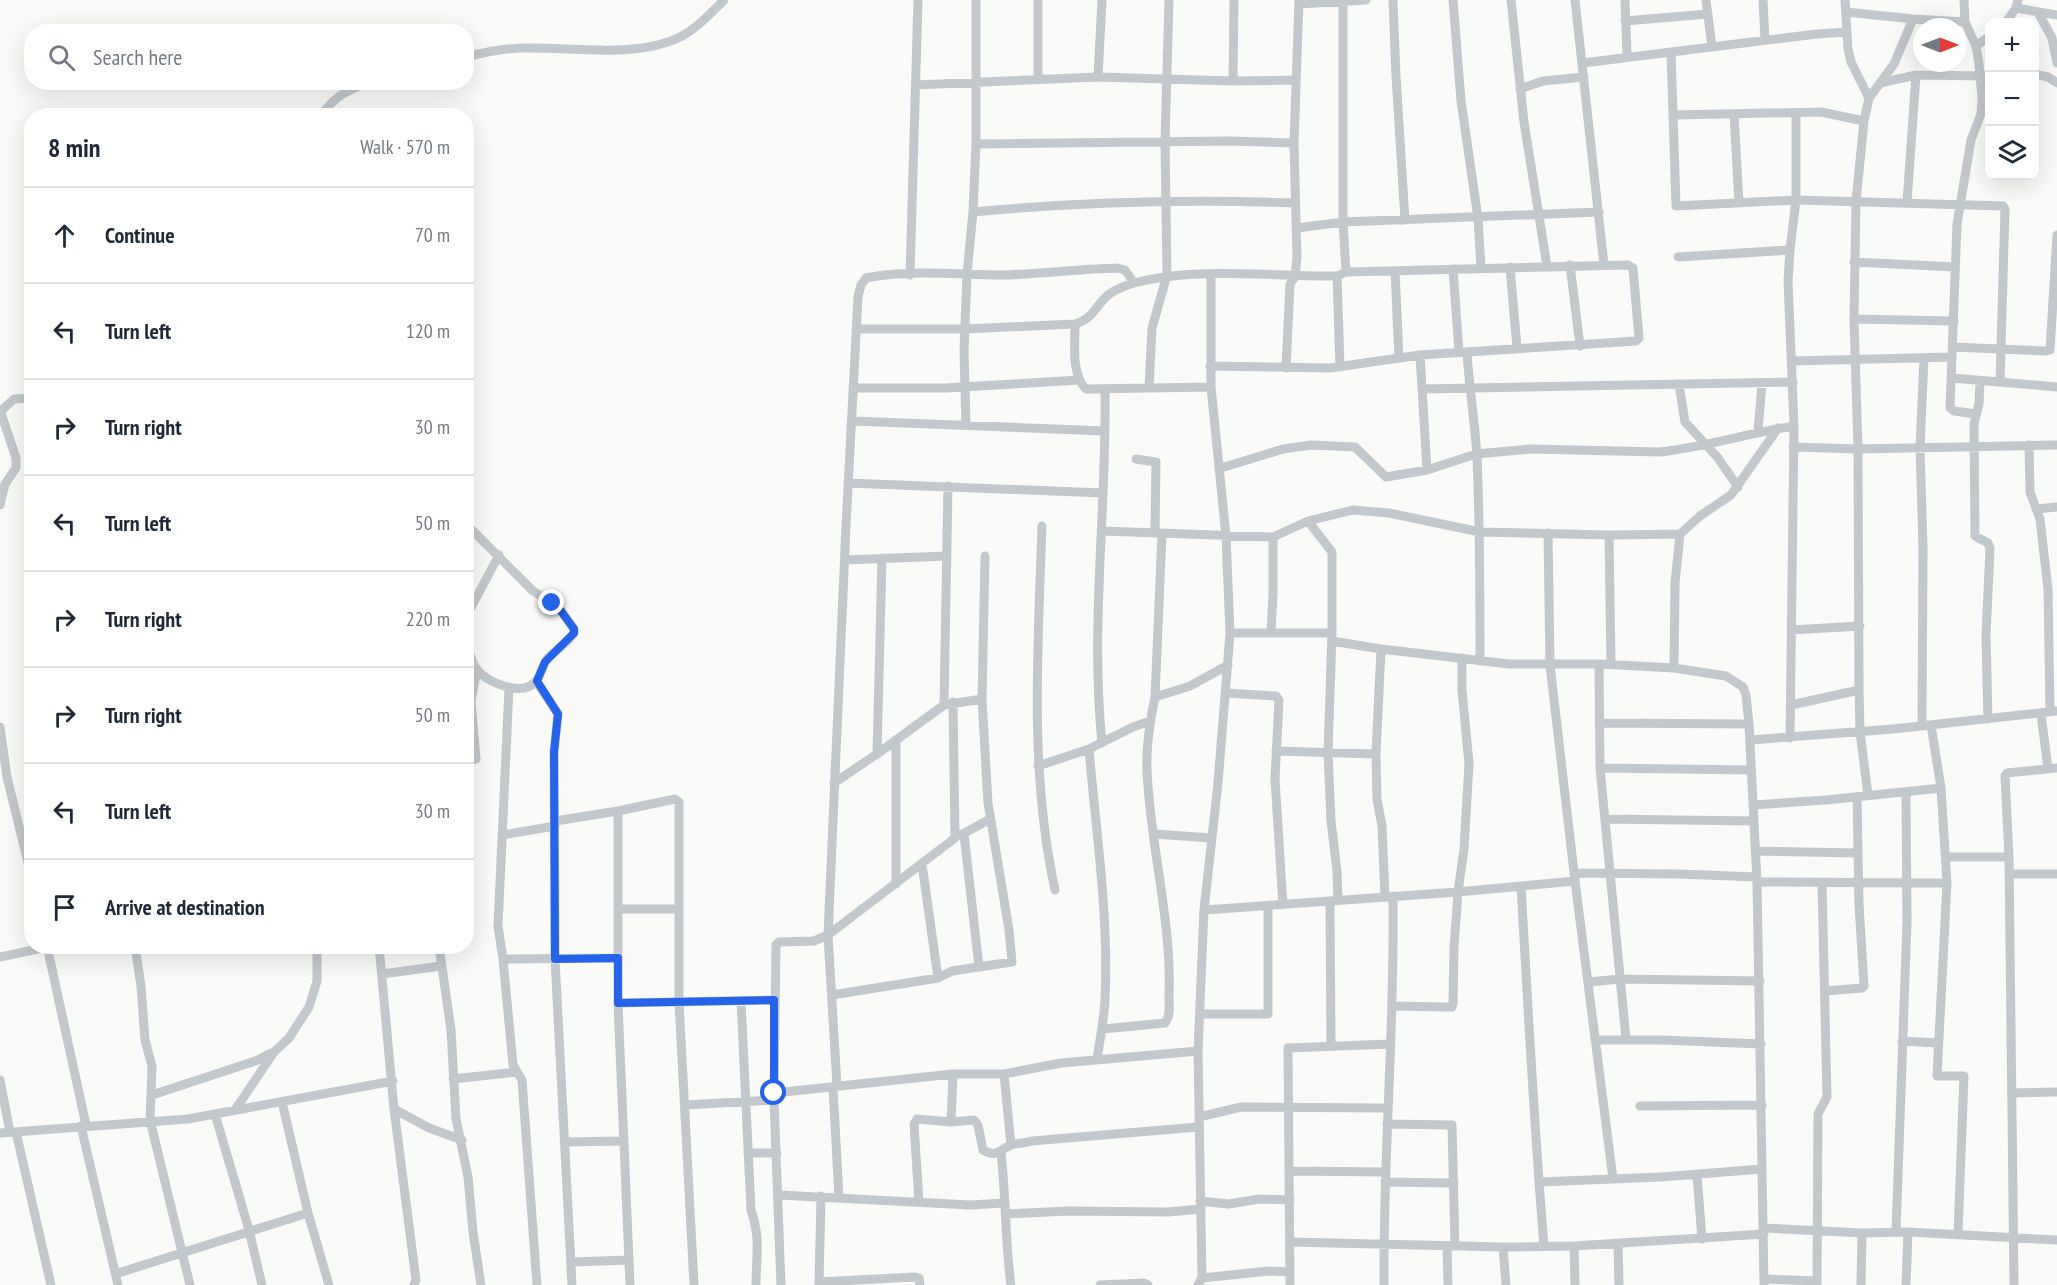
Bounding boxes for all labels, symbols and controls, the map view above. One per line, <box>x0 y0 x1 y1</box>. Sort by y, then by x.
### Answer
north arrow <box>1913 18 1967 72</box>
map controls <box>1985 18 2039 180</box>
button: + <box>1985 18 2039 72</box>
search box <box>24 24 474 90</box>
icon: search <box>45 41 78 74</box>
text: Search here <box>93 43 182 71</box>
button: − <box>1985 72 2039 126</box>
button: layers <box>1985 126 2039 180</box>
text: 8 min <box>48 131 101 164</box>
text: Walk · 570 m <box>360 134 450 160</box>
icon: ahead <box>48 219 81 252</box>
text: Continue <box>105 221 175 249</box>
text: 70 m <box>415 222 450 248</box>
icon: left <box>48 315 81 348</box>
text: Turn left <box>105 317 171 345</box>
text: 120 m <box>406 318 450 344</box>
icon: right <box>48 411 81 444</box>
text: Turn right <box>105 413 182 441</box>
text: 30 m <box>415 414 450 440</box>
icon: left <box>48 507 81 540</box>
text: Turn left <box>105 509 171 537</box>
text: 50 m <box>415 510 450 536</box>
route end <box>538 589 564 615</box>
icon: right <box>48 603 81 636</box>
text: Turn right <box>105 605 182 633</box>
text: 220 m <box>406 606 450 632</box>
icon: right <box>48 699 81 732</box>
text: Turn right <box>105 701 182 729</box>
text: 50 m <box>415 702 450 728</box>
icon: left <box>48 795 81 828</box>
text: Turn left <box>105 797 171 825</box>
text: 30 m <box>415 798 450 824</box>
icon: arrive <box>48 891 81 924</box>
text: Arrive at destination <box>105 893 265 921</box>
route start <box>760 1079 786 1105</box>

